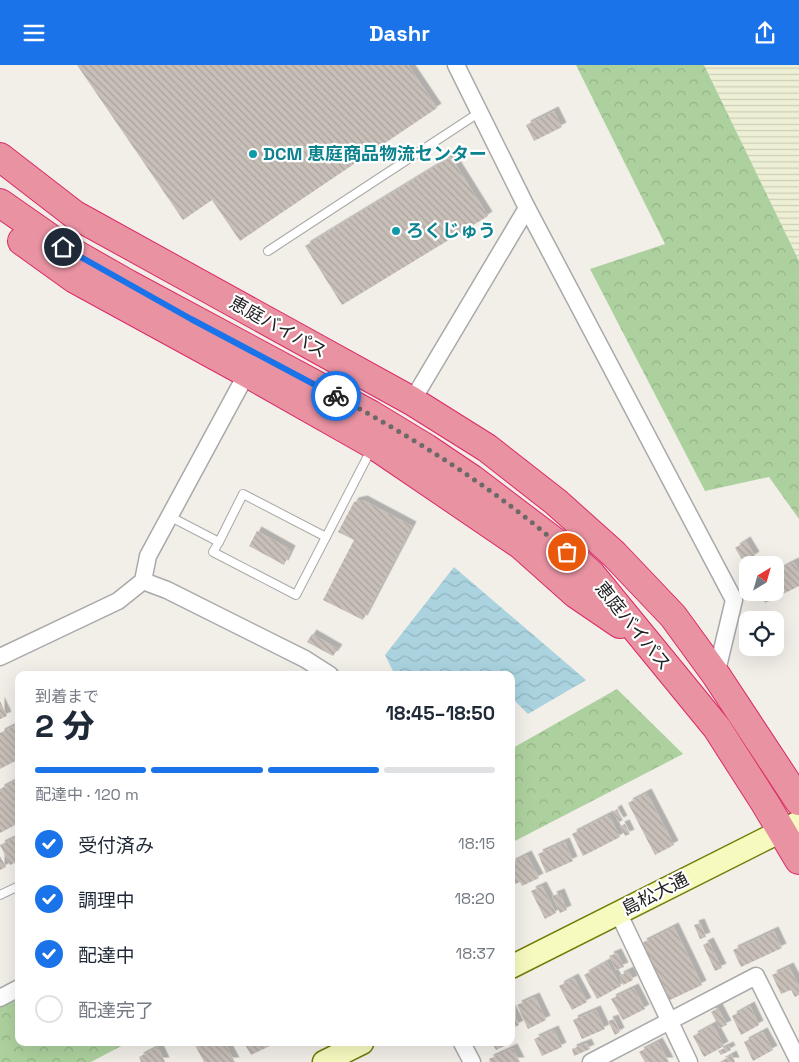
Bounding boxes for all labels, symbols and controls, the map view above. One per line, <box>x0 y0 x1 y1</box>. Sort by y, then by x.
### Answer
icon: menu <box>20 19 48 47</box>
text: Dashr <box>369 19 430 47</box>
icon: share <box>751 19 779 47</box>
place label: DCM 恵庭商品物流センター <box>263 142 487 165</box>
marker: DCM 恵庭商品物流センター <box>247 148 259 160</box>
place label: ろくじゅう <box>406 219 496 242</box>
marker: ろくじゅう <box>390 225 402 237</box>
pin <box>42 226 84 268</box>
icon: home <box>49 233 77 261</box>
street label: 恵庭バイパス <box>226 290 331 363</box>
courier <box>311 371 361 421</box>
icon: bike <box>322 382 350 410</box>
pin <box>546 531 588 573</box>
icon: bag <box>553 538 581 566</box>
north arrow <box>739 556 784 601</box>
map controls <box>739 556 784 656</box>
street label: 恵庭バイパス <box>591 577 676 675</box>
button: locate <box>739 611 784 656</box>
text: 到着まで <box>35 686 99 707</box>
text: 18:45–18:50 <box>385 701 495 726</box>
text: 2 分 <box>35 706 94 746</box>
text: 配達中 · 120 m <box>35 784 139 805</box>
icon: check <box>35 830 63 858</box>
text: 受付済み <box>78 833 154 858</box>
text: 18:15 <box>458 833 495 854</box>
street label: 島松大通 <box>617 867 692 920</box>
icon: check <box>35 885 63 913</box>
text: 調理中 <box>78 888 135 913</box>
text: 18:20 <box>454 888 495 909</box>
icon: check <box>35 940 63 968</box>
text: 配達中 <box>78 943 135 968</box>
text: 18:37 <box>456 943 495 964</box>
text: 配達完了 <box>78 998 154 1023</box>

